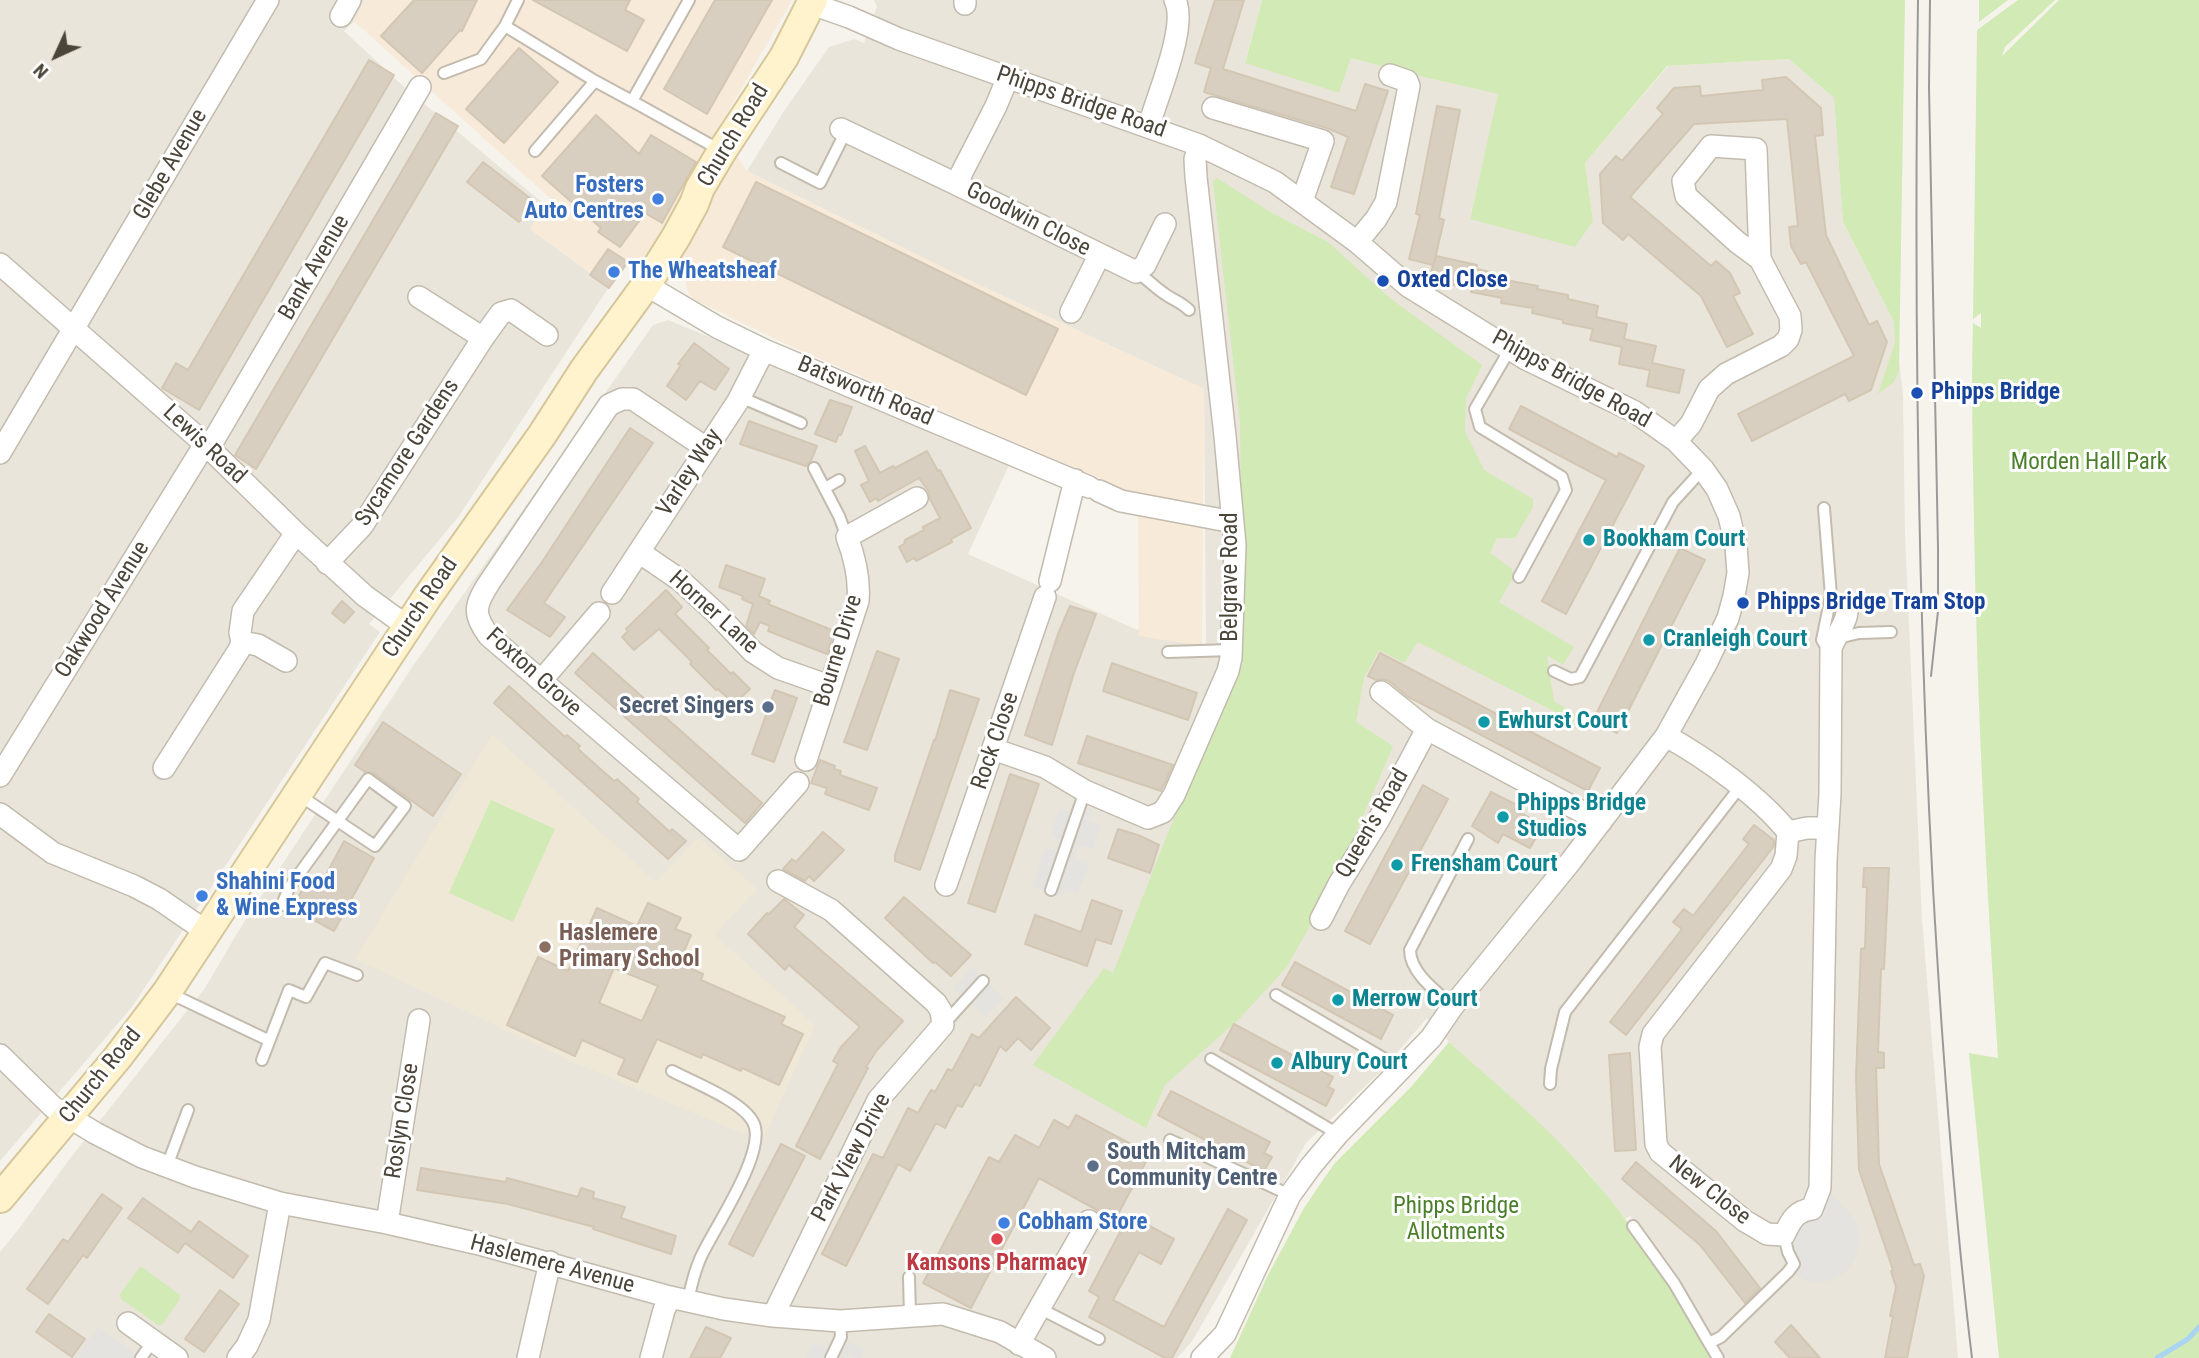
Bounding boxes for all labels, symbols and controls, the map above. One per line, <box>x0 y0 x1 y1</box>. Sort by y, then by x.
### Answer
north arrow <box>21 21 91 91</box>
text: N <box>29 59 53 83</box>
street label: Phipps Bridge Road <box>993 61 1169 145</box>
street label: Church Road <box>692 79 776 193</box>
street label: Glebe Avenue <box>128 105 214 225</box>
place label: Fosters Auto Centres <box>524 172 644 226</box>
street label: Goodwin Close <box>961 177 1095 263</box>
marker: Fosters Auto Centres <box>650 191 666 207</box>
street label: Bank Avenue <box>274 211 356 325</box>
place label: The Wheatsheaf <box>628 258 777 286</box>
marker: The Wheatsheaf <box>606 264 622 280</box>
place label: Oxted Close <box>1397 267 1508 295</box>
marker: Oxted Close <box>1375 273 1391 289</box>
street label: Phipps Bridge Road <box>1487 325 1655 435</box>
street label: Batsworth Road <box>793 351 937 433</box>
street label: Sycamore Gardens <box>350 374 466 532</box>
place label: Phipps Bridge <box>1931 379 2060 407</box>
marker: Phipps Bridge <box>1909 385 1925 401</box>
street label: Lewis Road <box>157 399 251 491</box>
street label: Varley Way <box>652 424 728 522</box>
park label: Morden Hall Park <box>2011 449 2167 477</box>
street label: Belgrave Road <box>1217 512 1245 642</box>
place label: Bookham Court <box>1603 526 1745 554</box>
marker: Bookham Court <box>1581 532 1597 548</box>
street label: Oakwood Avenue <box>50 536 156 684</box>
street label: Church Road <box>377 553 465 663</box>
street label: Horner Lane <box>663 566 763 660</box>
place label: Phipps Bridge Tram Stop <box>1757 589 1985 617</box>
street label: Bourne Drive <box>809 592 869 710</box>
marker: Phipps Bridge Tram Stop <box>1735 595 1751 611</box>
street label: Foxton Grove <box>480 623 586 723</box>
place label: Cranleigh Court <box>1663 626 1807 654</box>
marker: Cranleigh Court <box>1641 632 1657 648</box>
street label: Rock Close <box>966 689 1026 793</box>
place label: Secret Singers <box>619 693 754 721</box>
marker: Secret Singers <box>760 699 776 715</box>
place label: Ewhurst Court <box>1498 708 1628 736</box>
marker: Ewhurst Court <box>1476 714 1492 730</box>
street label: Queen's Road <box>1331 764 1415 884</box>
place label: Phipps Bridge Studios <box>1517 790 1646 844</box>
marker: Phipps Bridge Studios <box>1495 809 1511 825</box>
place label: Frensham Court <box>1411 851 1557 879</box>
marker: Frensham Court <box>1389 857 1405 873</box>
place label: Shahini Food & Wine Express <box>216 869 358 923</box>
marker: Shahini Food & Wine Express <box>194 888 210 904</box>
place label: Haslemere Primary School <box>559 920 700 974</box>
marker: Haslemere Primary School <box>537 939 553 955</box>
place label: Merrow Court <box>1352 986 1478 1014</box>
marker: Merrow Court <box>1330 992 1346 1008</box>
street label: Church Road <box>54 1023 148 1129</box>
place label: Albury Court <box>1291 1049 1408 1077</box>
marker: Albury Court <box>1269 1055 1285 1071</box>
street label: Roslyn Close <box>380 1061 426 1181</box>
street label: Park View Drive <box>807 1089 897 1227</box>
place label: South Mitcham Community Centre <box>1107 1139 1278 1193</box>
street label: New Close <box>1663 1150 1755 1232</box>
marker: South Mitcham Community Centre <box>1085 1158 1101 1174</box>
park label: Phipps Bridge Allotments <box>1393 1193 1519 1247</box>
place label: Cobham Store <box>1018 1209 1147 1237</box>
marker: Cobham Store <box>996 1215 1012 1231</box>
street label: Haslemere Avenue <box>467 1230 637 1300</box>
marker: Kamsons Pharmacy <box>989 1231 1005 1247</box>
place label: Kamsons Pharmacy <box>906 1250 1088 1278</box>

